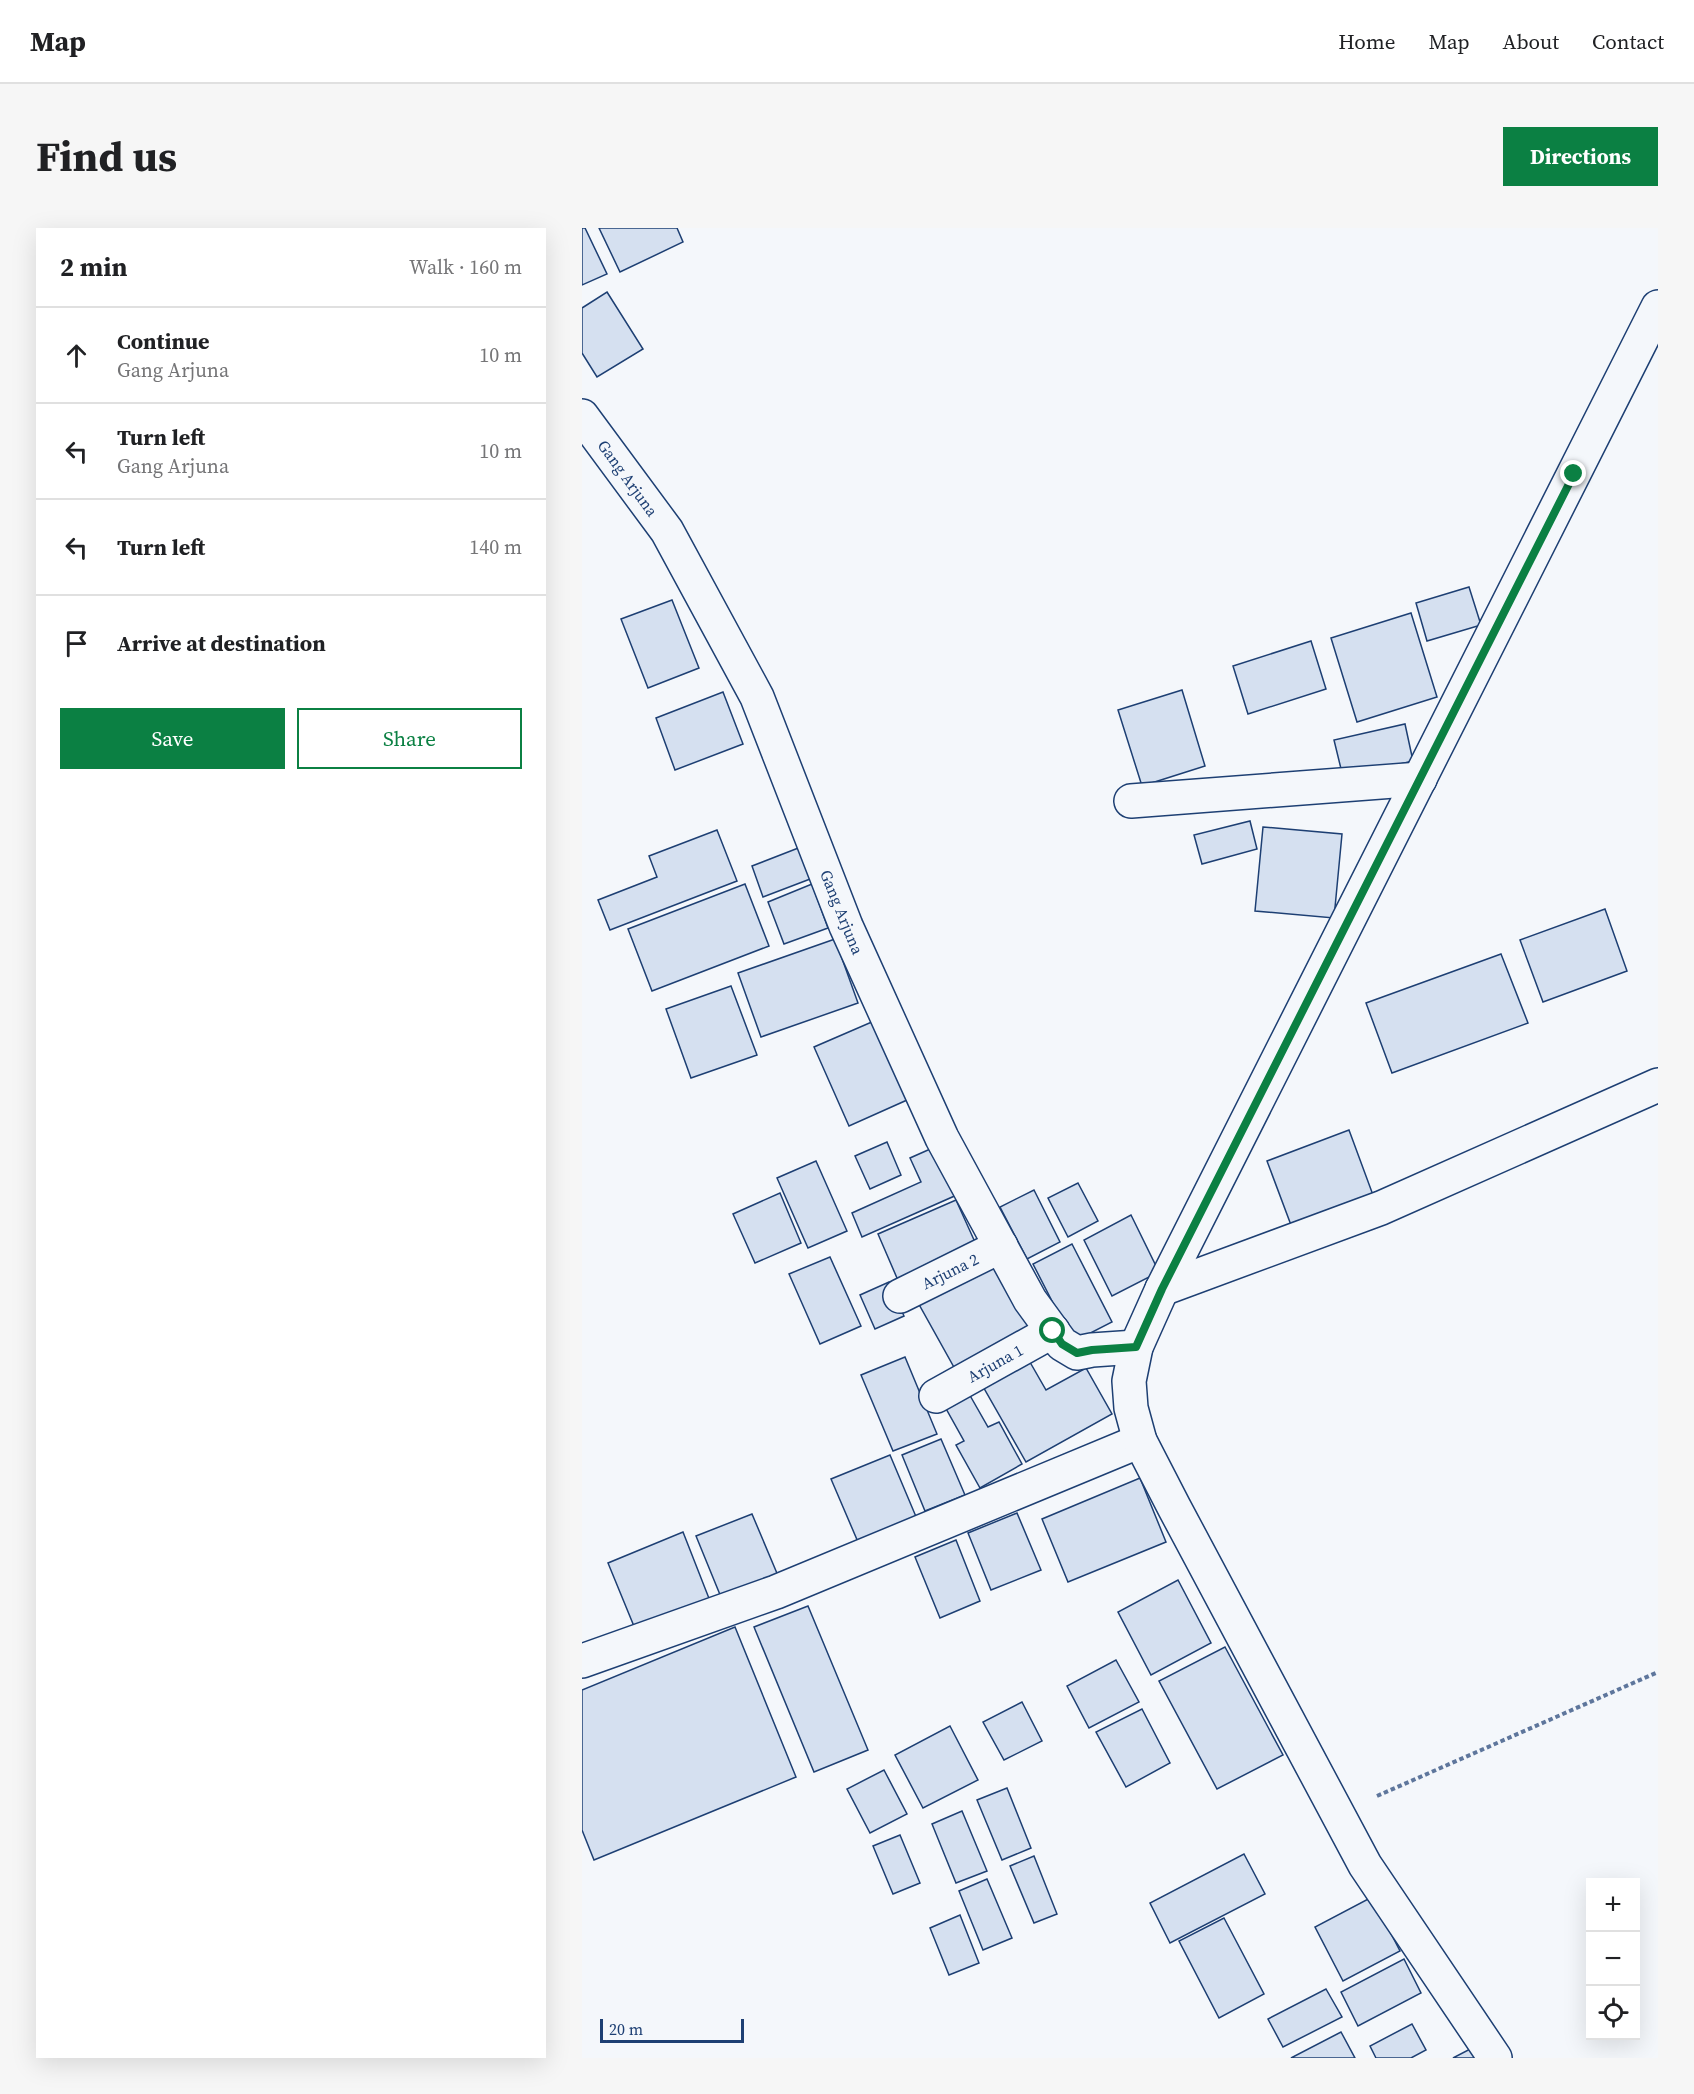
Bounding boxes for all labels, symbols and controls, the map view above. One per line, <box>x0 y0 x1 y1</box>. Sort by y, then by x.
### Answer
text: Map <box>30 22 86 60</box>
text: Home <box>1338 27 1396 56</box>
text: Map <box>1429 27 1470 56</box>
text: About <box>1503 27 1559 56</box>
text: Contact <box>1592 27 1664 56</box>
text: Find us <box>36 127 177 185</box>
button: Directions <box>1503 127 1658 186</box>
text: 2 min <box>60 249 127 285</box>
text: Walk · 160 m <box>409 253 522 281</box>
text: Continue <box>117 326 210 356</box>
icon: ahead <box>60 339 93 372</box>
text: 10 m <box>479 341 522 369</box>
text: Gang Arjuna <box>117 356 229 384</box>
text: Turn left <box>117 422 205 452</box>
icon: left <box>60 435 93 468</box>
street label: Gang Arjuna <box>593 435 664 521</box>
text: 10 m <box>479 437 522 465</box>
text: Gang Arjuna <box>117 452 229 480</box>
route end <box>1560 460 1586 486</box>
icon: left <box>60 531 93 564</box>
text: Turn left <box>117 532 205 562</box>
text: 140 m <box>469 533 522 561</box>
icon: arrive <box>60 627 93 660</box>
text: Arrive at destination <box>117 628 326 658</box>
button: Save <box>60 708 285 769</box>
button: Share <box>297 708 522 769</box>
street label: Gang Arjuna <box>815 866 869 958</box>
street label: Arjuna 2 <box>918 1248 982 1294</box>
route start <box>1039 1317 1065 1343</box>
street label: Arjuna 1 <box>963 1339 1027 1387</box>
map controls <box>1586 1878 1640 2040</box>
button: + <box>1586 1878 1640 1932</box>
button: − <box>1586 1932 1640 1986</box>
button: locate <box>1586 1986 1640 2040</box>
scale bar <box>600 2016 744 2044</box>
text: 20 m <box>609 2018 643 2040</box>

